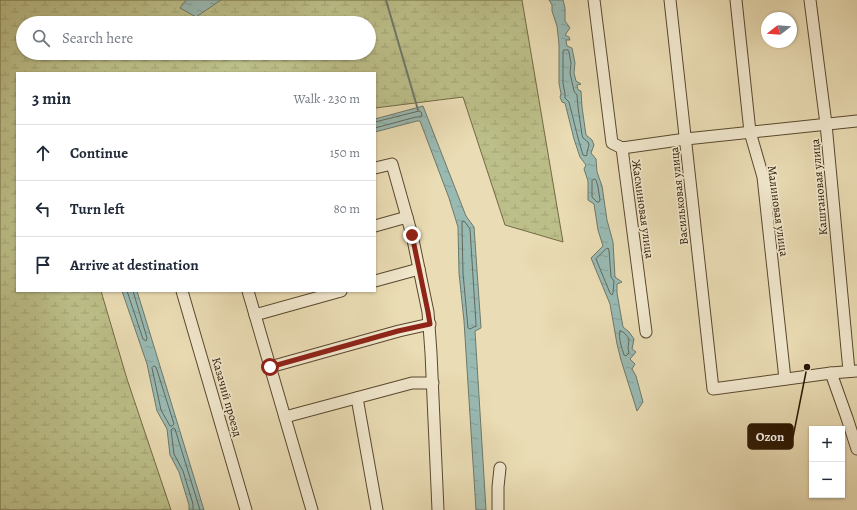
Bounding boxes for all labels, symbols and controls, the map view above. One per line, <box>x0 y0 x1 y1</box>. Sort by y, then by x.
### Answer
north arrow <box>761 12 797 48</box>
search box <box>16 16 376 60</box>
icon: search <box>30 27 52 49</box>
text: Search here <box>62 28 133 48</box>
text: 3 min <box>32 87 71 110</box>
text: Walk · 230 m <box>294 90 360 107</box>
street label: Каштановая улица <box>807 138 831 236</box>
icon: ahead <box>32 142 54 164</box>
text: Continue <box>70 143 128 163</box>
text: 150 m <box>330 144 360 161</box>
street label: Васильковая улица <box>666 146 692 246</box>
street label: Жасминовая улица <box>628 159 658 260</box>
street label: Малиновая улица <box>764 164 792 258</box>
icon: left <box>32 198 54 220</box>
text: Turn left <box>70 199 125 219</box>
text: 80 m <box>333 200 360 217</box>
route end <box>403 226 421 244</box>
icon: arrive <box>32 254 54 276</box>
text: Arrive at destination <box>70 255 199 275</box>
street label: Казачий проезд <box>208 356 246 439</box>
route start <box>261 358 279 376</box>
callout: Ozon <box>748 424 793 449</box>
map controls <box>809 426 845 498</box>
button: + <box>809 426 845 462</box>
text: Ozon <box>756 428 785 445</box>
button: − <box>809 462 845 498</box>

